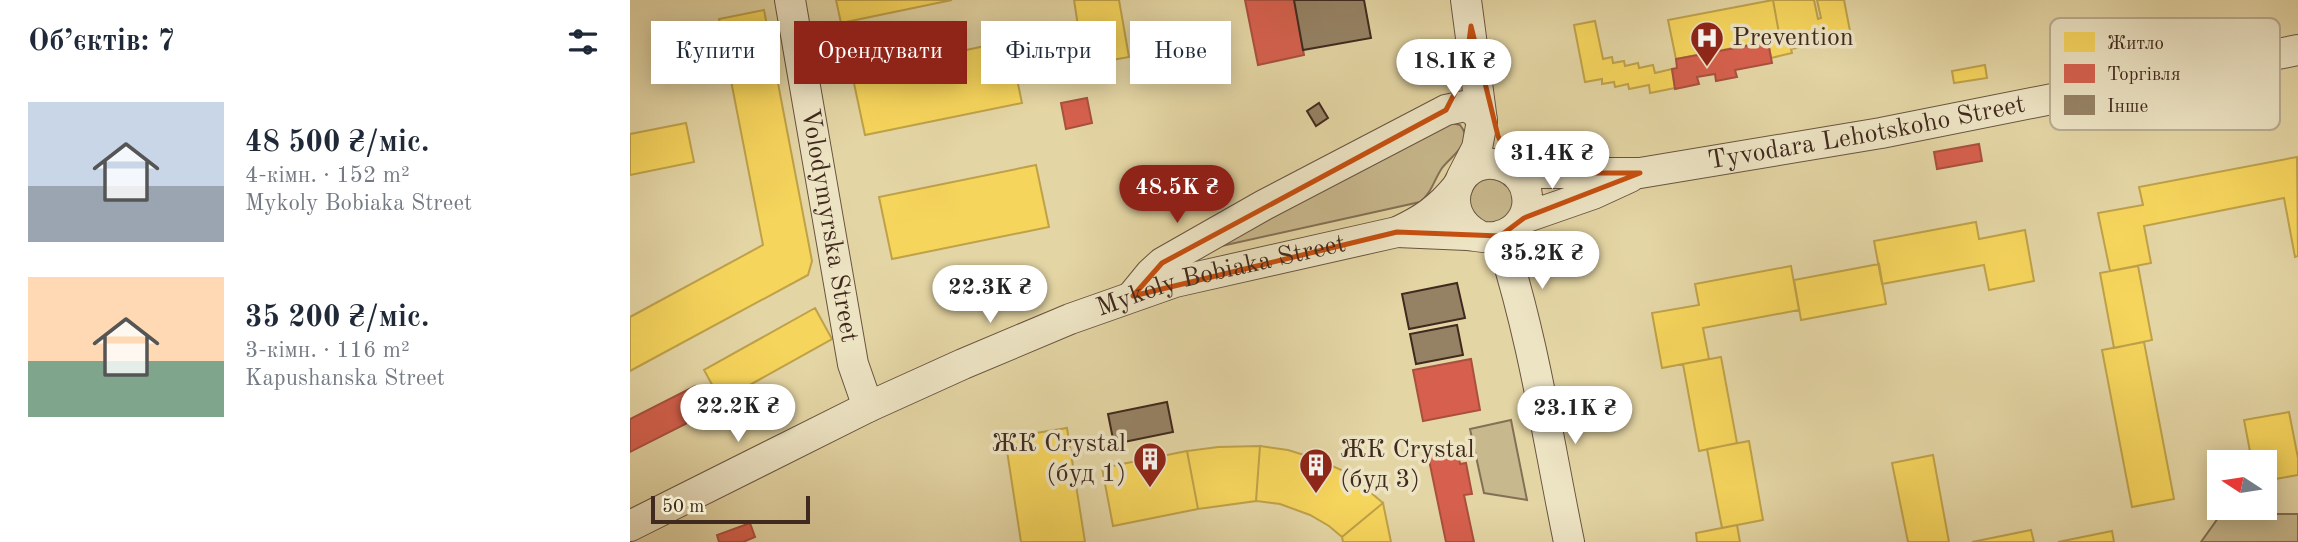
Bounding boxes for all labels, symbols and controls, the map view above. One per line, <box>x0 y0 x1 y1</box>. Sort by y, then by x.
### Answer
legend <box>2050 18 2280 130</box>
hospital icon: Prevention <box>1688 19 1726 68</box>
chip: Купити <box>651 21 780 84</box>
chip: Орендувати <box>794 21 967 84</box>
chip: Фільтри <box>981 21 1116 84</box>
chip: Нове <box>1130 21 1231 84</box>
icon: filters <box>564 23 602 61</box>
place label: Prevention <box>1732 25 1854 51</box>
text: Об’єктів: 7 <box>28 27 175 57</box>
text: Житло <box>2107 35 2164 54</box>
pin: 18.1K ₴ <box>1389 40 1519 99</box>
text: 18.1K ₴ <box>1412 50 1496 73</box>
text: Торгівля <box>2107 66 2181 85</box>
street label: Tyvodara Lehotskoho Street <box>1706 92 2027 174</box>
text: Інше <box>2107 98 2148 117</box>
street label: Volodymyrska Street <box>796 107 862 345</box>
text: 48 500 ₴/міс. <box>245 128 429 158</box>
icon: home <box>84 130 168 214</box>
pin: 31.4K ₴ <box>1487 132 1617 191</box>
text: 31.4K ₴ <box>1510 142 1594 165</box>
text: 4-кімн. · 152 m² <box>245 164 410 187</box>
pin: 48.5K ₴ <box>1112 166 1242 225</box>
text: 48.5K ₴ <box>1135 176 1219 199</box>
text: Mykoly Bobiaka Street <box>245 192 472 215</box>
street label: Mykoly Bobiaka Street <box>1093 231 1348 322</box>
pin: 35.2K ₴ <box>1477 232 1607 291</box>
text: 35.2K ₴ <box>1500 242 1584 265</box>
pin: 22.3K ₴ <box>925 266 1055 325</box>
text: 22.3K ₴ <box>948 276 1032 299</box>
text: 35 200 ₴/міс. <box>245 303 429 333</box>
icon: home <box>84 305 168 389</box>
text: 3-кімн. · 116 m² <box>245 339 410 362</box>
text: Kapushanska Street <box>245 367 445 390</box>
pin: 22.2K ₴ <box>673 384 803 444</box>
pin: 23.1K ₴ <box>1510 386 1640 446</box>
text: 22.2K ₴ <box>696 395 780 418</box>
text: 23.1K ₴ <box>1533 397 1617 420</box>
place label: ЖК Crystal (буд 1) <box>991 431 1126 487</box>
place label: ЖК Crystal (буд 3) <box>1340 437 1475 493</box>
building icon: ЖК Crystal (буд 1) <box>1131 440 1169 489</box>
building icon: ЖК Crystal (буд 3) <box>1297 446 1335 495</box>
north arrow <box>2207 450 2277 520</box>
map controls <box>2207 450 2277 520</box>
scale bar <box>651 493 810 525</box>
text: 50 m <box>662 498 704 517</box>

